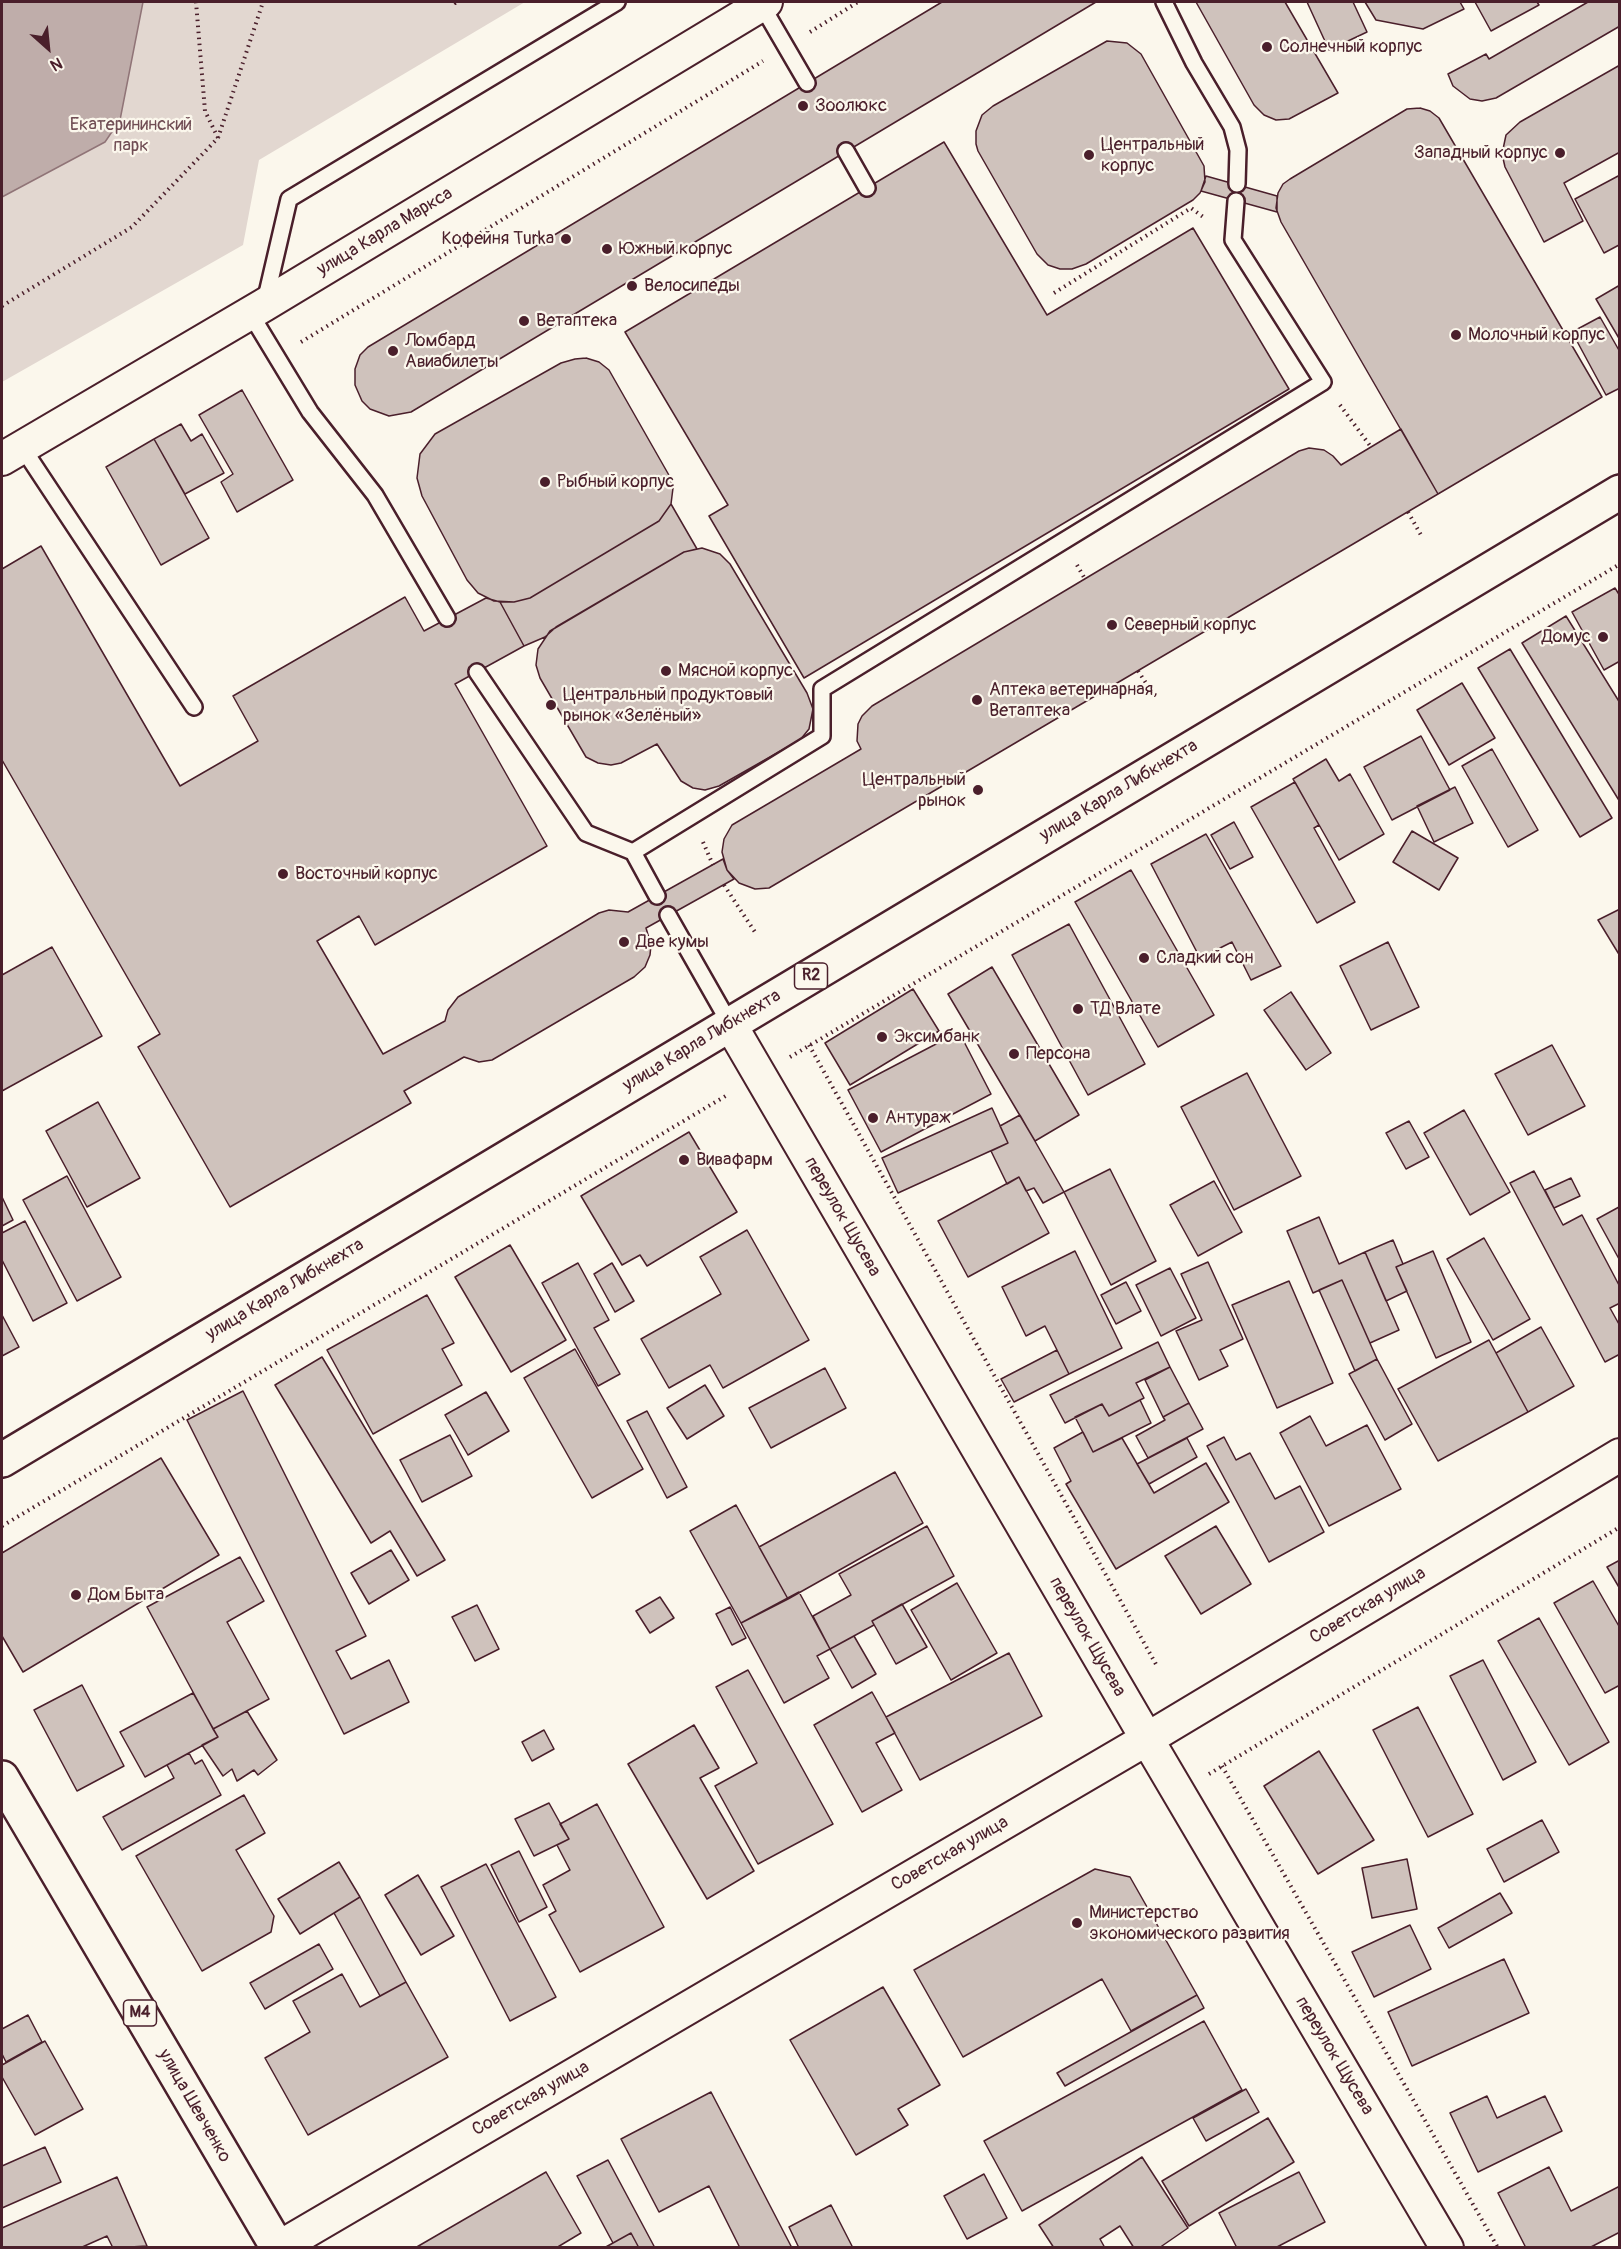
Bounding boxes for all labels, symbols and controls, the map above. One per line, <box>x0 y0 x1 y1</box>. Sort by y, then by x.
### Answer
north arrow <box>18 18 78 78</box>
place label: Солнечный корпус <box>1279 36 1423 58</box>
marker: Солнечный корпус <box>1260 40 1274 54</box>
text: N <box>47 53 66 75</box>
place label: Зоолюкс <box>815 95 887 117</box>
marker: Зоолюкс <box>796 99 810 113</box>
park label: Екатерининский парк <box>70 114 192 156</box>
place label: Центральный корпус <box>1101 134 1204 176</box>
place label: Западный корпус <box>1414 142 1548 164</box>
marker: Западный корпус <box>1553 146 1567 160</box>
marker: Центральный корпус <box>1082 148 1096 162</box>
street label: улица Карла Маркса <box>313 183 457 281</box>
place label: Кофейня Turka <box>442 228 554 250</box>
marker: Кофейня Turka <box>559 232 573 246</box>
place label: Южный корпус <box>619 238 733 260</box>
marker: Южный корпус <box>600 242 614 256</box>
place label: Велосипеды <box>644 275 740 297</box>
marker: Велосипеды <box>625 279 639 293</box>
place label: Ветаптека <box>536 310 617 332</box>
marker: Ветаптека <box>517 314 531 328</box>
place label: Молочный корпус <box>1468 324 1605 346</box>
marker: Молочный корпус <box>1449 328 1463 342</box>
place label: Ломбард Авиабилеты <box>405 330 499 372</box>
marker: Ломбард Авиабилеты <box>386 344 400 358</box>
place label: Рыбный корпус <box>557 471 674 493</box>
marker: Рыбный корпус <box>538 475 552 489</box>
place label: Северный корпус <box>1124 614 1257 636</box>
marker: Северный корпус <box>1105 618 1119 632</box>
place label: Домус <box>1542 626 1591 648</box>
marker: Домус <box>1596 630 1610 644</box>
place label: Мясной корпус <box>678 660 793 682</box>
marker: Мясной корпус <box>659 664 673 678</box>
place label: Аптека ветеринарная, Ветаптека <box>989 679 1158 722</box>
place label: Центральный продуктовый рынок «Зелёный» <box>563 684 773 726</box>
marker: Аптека ветеринарная, Ветаптека <box>970 693 984 707</box>
marker: Центральный продуктовый рынок «Зелёный» <box>544 698 558 712</box>
street label: улица Карла Либкнехта <box>1036 735 1202 847</box>
place label: Центральный рынок <box>863 769 966 812</box>
marker: Центральный рынок <box>971 783 985 797</box>
place label: Восточный корпус <box>295 863 438 885</box>
marker: Восточный корпус <box>276 867 290 881</box>
place label: Две кумы <box>636 931 709 953</box>
marker: Две кумы <box>617 935 631 949</box>
place label: Сладкий сон <box>1156 947 1253 969</box>
marker: Сладкий сон <box>1137 951 1151 965</box>
road number: R2 <box>794 963 828 989</box>
street label: улица Карла Либкнехта <box>619 985 785 1097</box>
place label: ТД Влате <box>1090 998 1161 1020</box>
marker: ТД Влате <box>1071 1002 1085 1016</box>
place label: Эксимбанк <box>894 1026 980 1048</box>
marker: Эксимбанк <box>875 1030 889 1044</box>
place label: Персона <box>1026 1043 1090 1065</box>
marker: Персона <box>1007 1047 1021 1061</box>
place label: Антураж <box>885 1107 951 1129</box>
marker: Антураж <box>866 1111 880 1125</box>
place label: Вивафарм <box>696 1149 773 1171</box>
marker: Вивафарм <box>677 1153 691 1167</box>
street label: переулок Щусева <box>799 1153 885 1281</box>
street label: улица Карла Либкнехта <box>202 1234 368 1346</box>
street label: Советская улица <box>1306 1563 1430 1649</box>
street label: переулок Щусева <box>1044 1573 1130 1701</box>
place label: Дом Быта <box>88 1584 164 1606</box>
marker: Дом Быта <box>69 1588 83 1602</box>
street label: Советская улица <box>888 1812 1012 1896</box>
place label: Министерство экономического развития <box>1089 1902 1290 1944</box>
marker: Министерство экономического развития <box>1070 1916 1084 1930</box>
street label: переулок Щусева <box>1290 1993 1378 2119</box>
road number: M4 <box>124 2000 156 2026</box>
street label: улица Шевченко <box>153 2046 235 2166</box>
street label: Советская улица <box>469 2057 593 2141</box>

